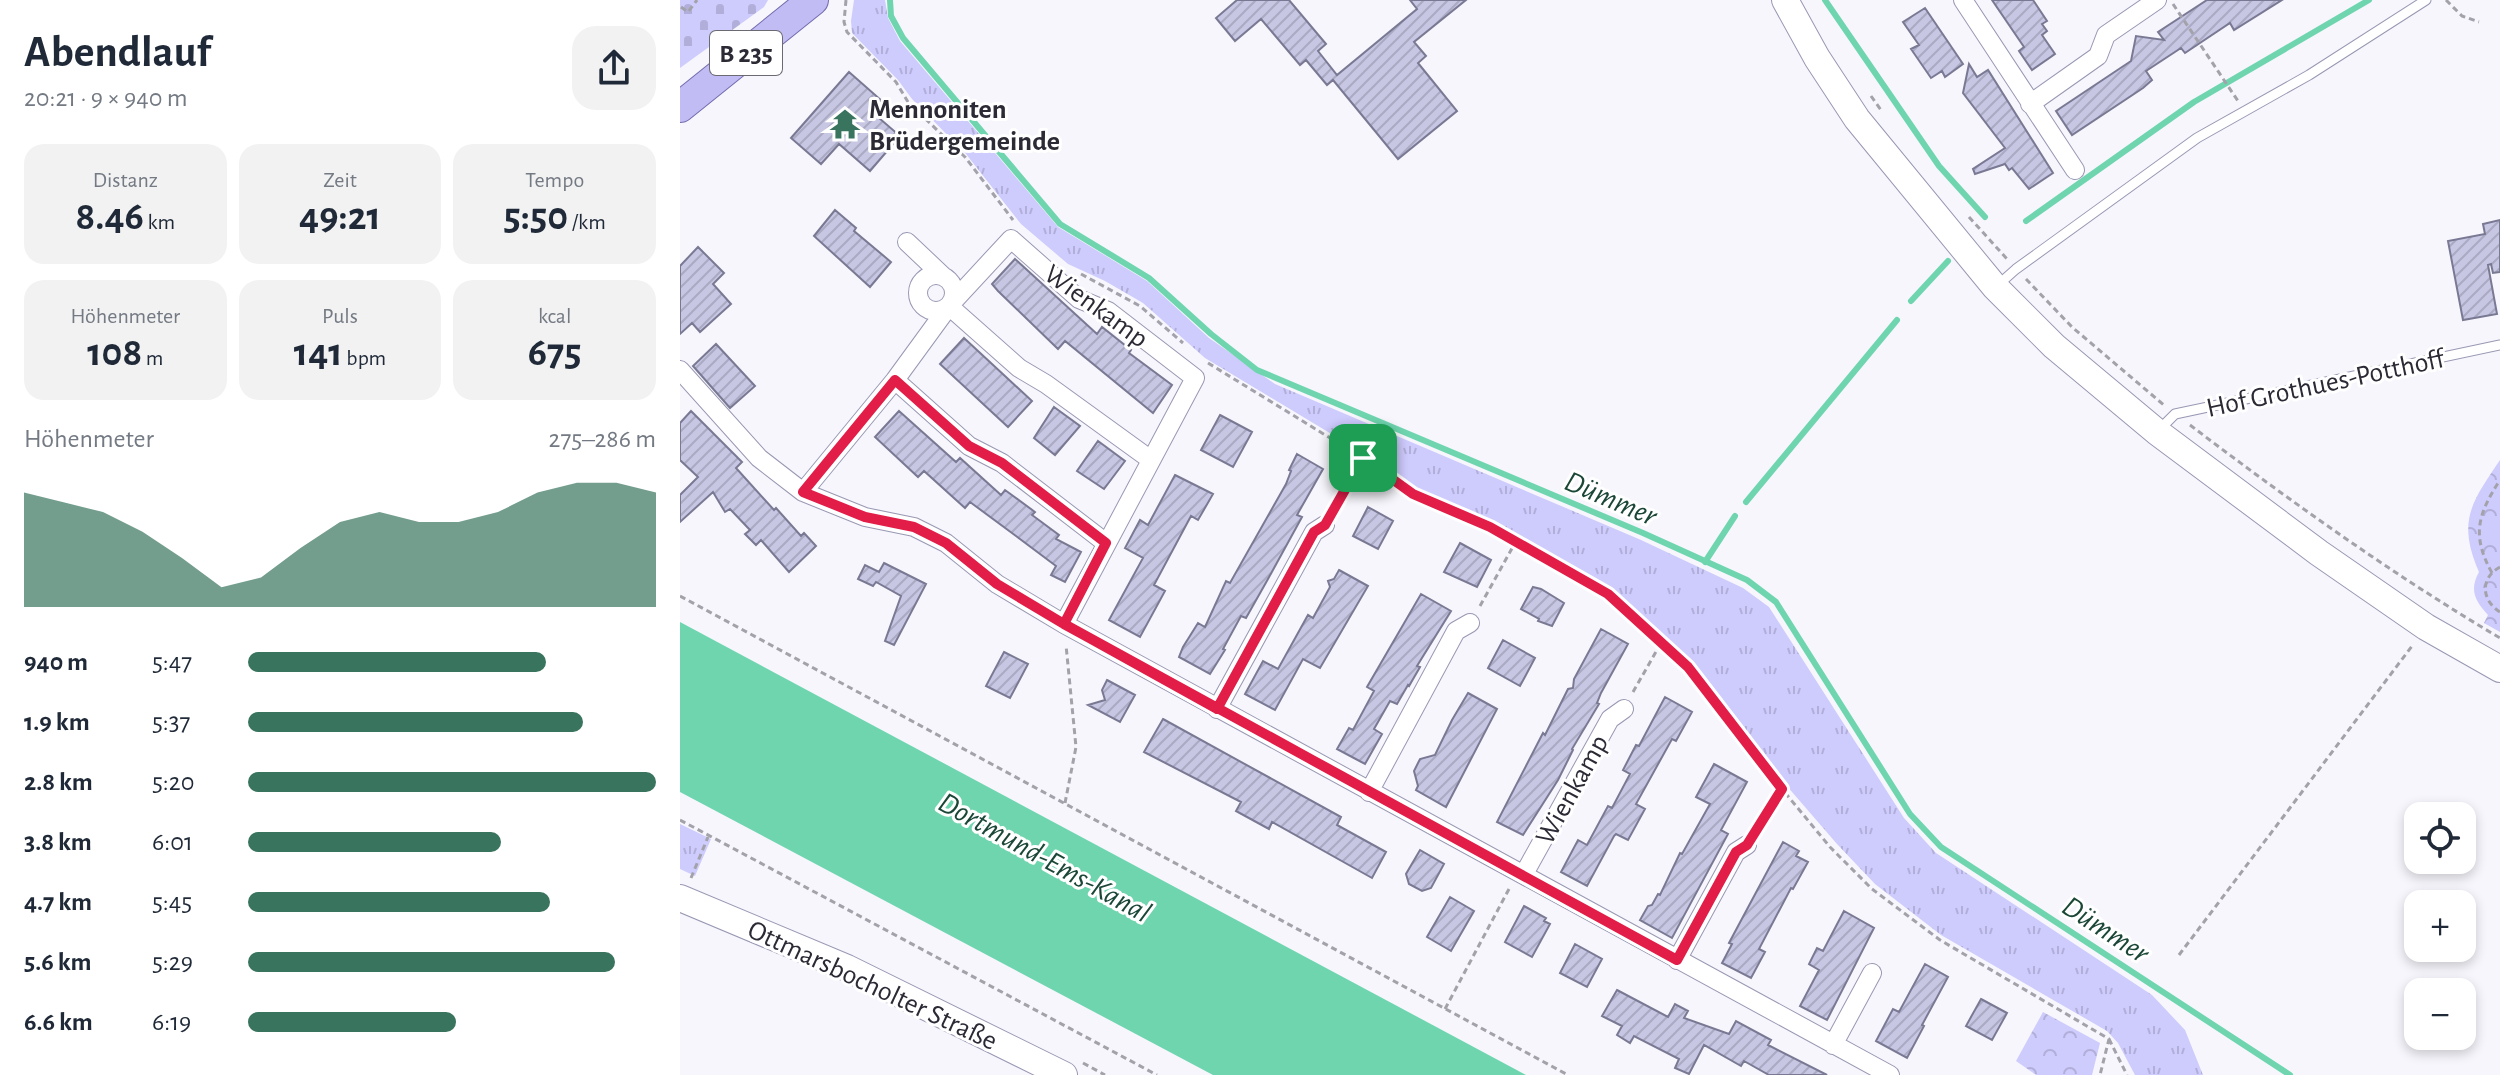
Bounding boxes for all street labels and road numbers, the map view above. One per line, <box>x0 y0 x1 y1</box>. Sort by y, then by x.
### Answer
road number: B 235 <box>710 31 782 75</box>
street label: Wienkamp <box>1039 260 1153 353</box>
street label: Hof Grothues-Potthoff <box>2204 345 2448 423</box>
street label: Wienkamp <box>1531 730 1614 850</box>
street label: Ottmarsbocholter Straße <box>743 916 1001 1056</box>

